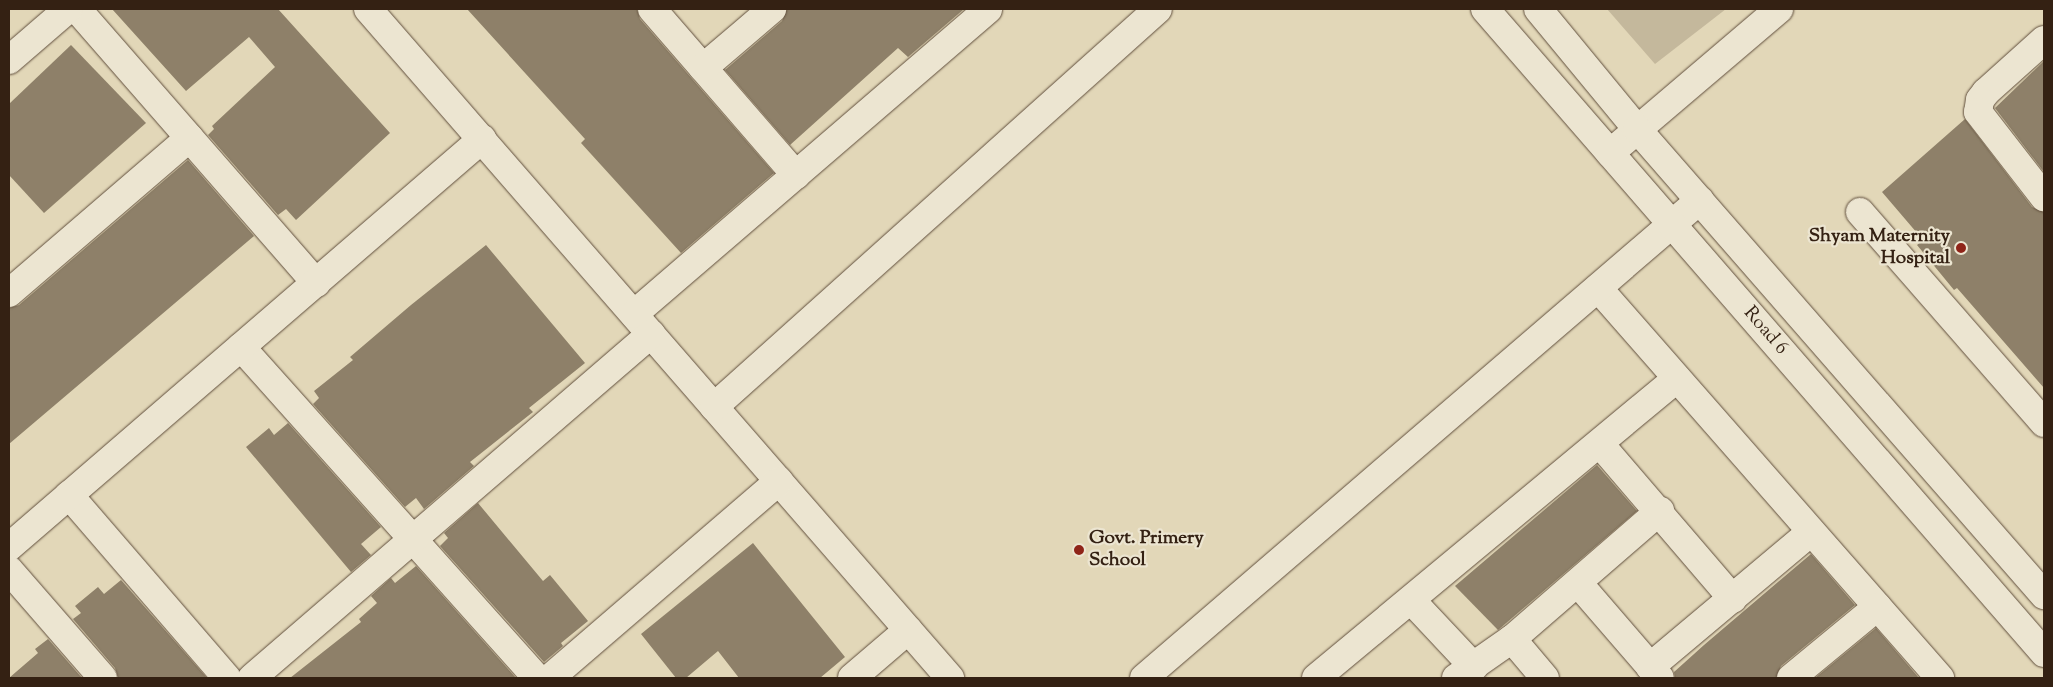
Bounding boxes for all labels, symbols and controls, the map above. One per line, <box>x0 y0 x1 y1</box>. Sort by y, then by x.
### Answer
place label: Shyam Maternity Hospital <box>1809 226 1950 270</box>
marker: Shyam Maternity Hospital <box>1954 241 1968 255</box>
street label: Road 6 <box>1738 302 1792 360</box>
place label: Govt. Primery School <box>1089 528 1204 572</box>
marker: Govt. Primery School <box>1073 544 1085 556</box>

